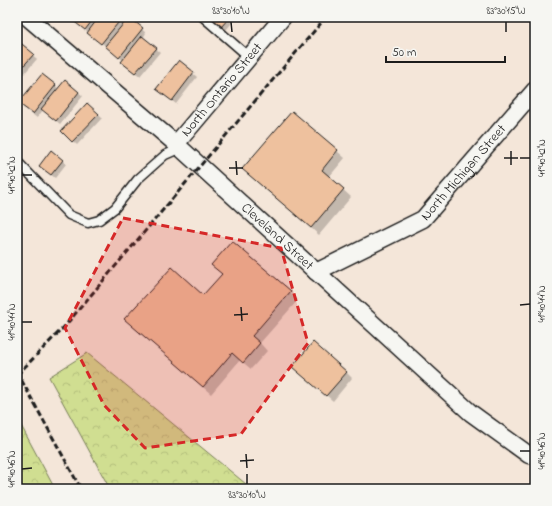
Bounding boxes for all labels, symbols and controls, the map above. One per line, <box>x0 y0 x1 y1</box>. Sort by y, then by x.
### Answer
text: 83°30'10"W <box>212 4 250 19</box>
text: 83°30'15"W <box>486 4 526 19</box>
street label: North Ontario Street <box>176 38 268 141</box>
scale bar <box>386 38 505 64</box>
text: 50 m <box>392 44 416 62</box>
street label: North Michigan Street <box>415 119 511 225</box>
text: 41°40'42"N <box>535 139 550 177</box>
text: 41°40'42"N <box>5 156 20 194</box>
street label: Cleveland Street <box>236 198 319 275</box>
text: 41°40'44"N <box>535 285 550 322</box>
text: 41°40'44"N <box>5 303 20 340</box>
text: 41°40'46"N <box>535 432 550 470</box>
text: 41°40'46"N <box>5 450 20 488</box>
text: 83°30'10"W <box>228 488 266 503</box>

